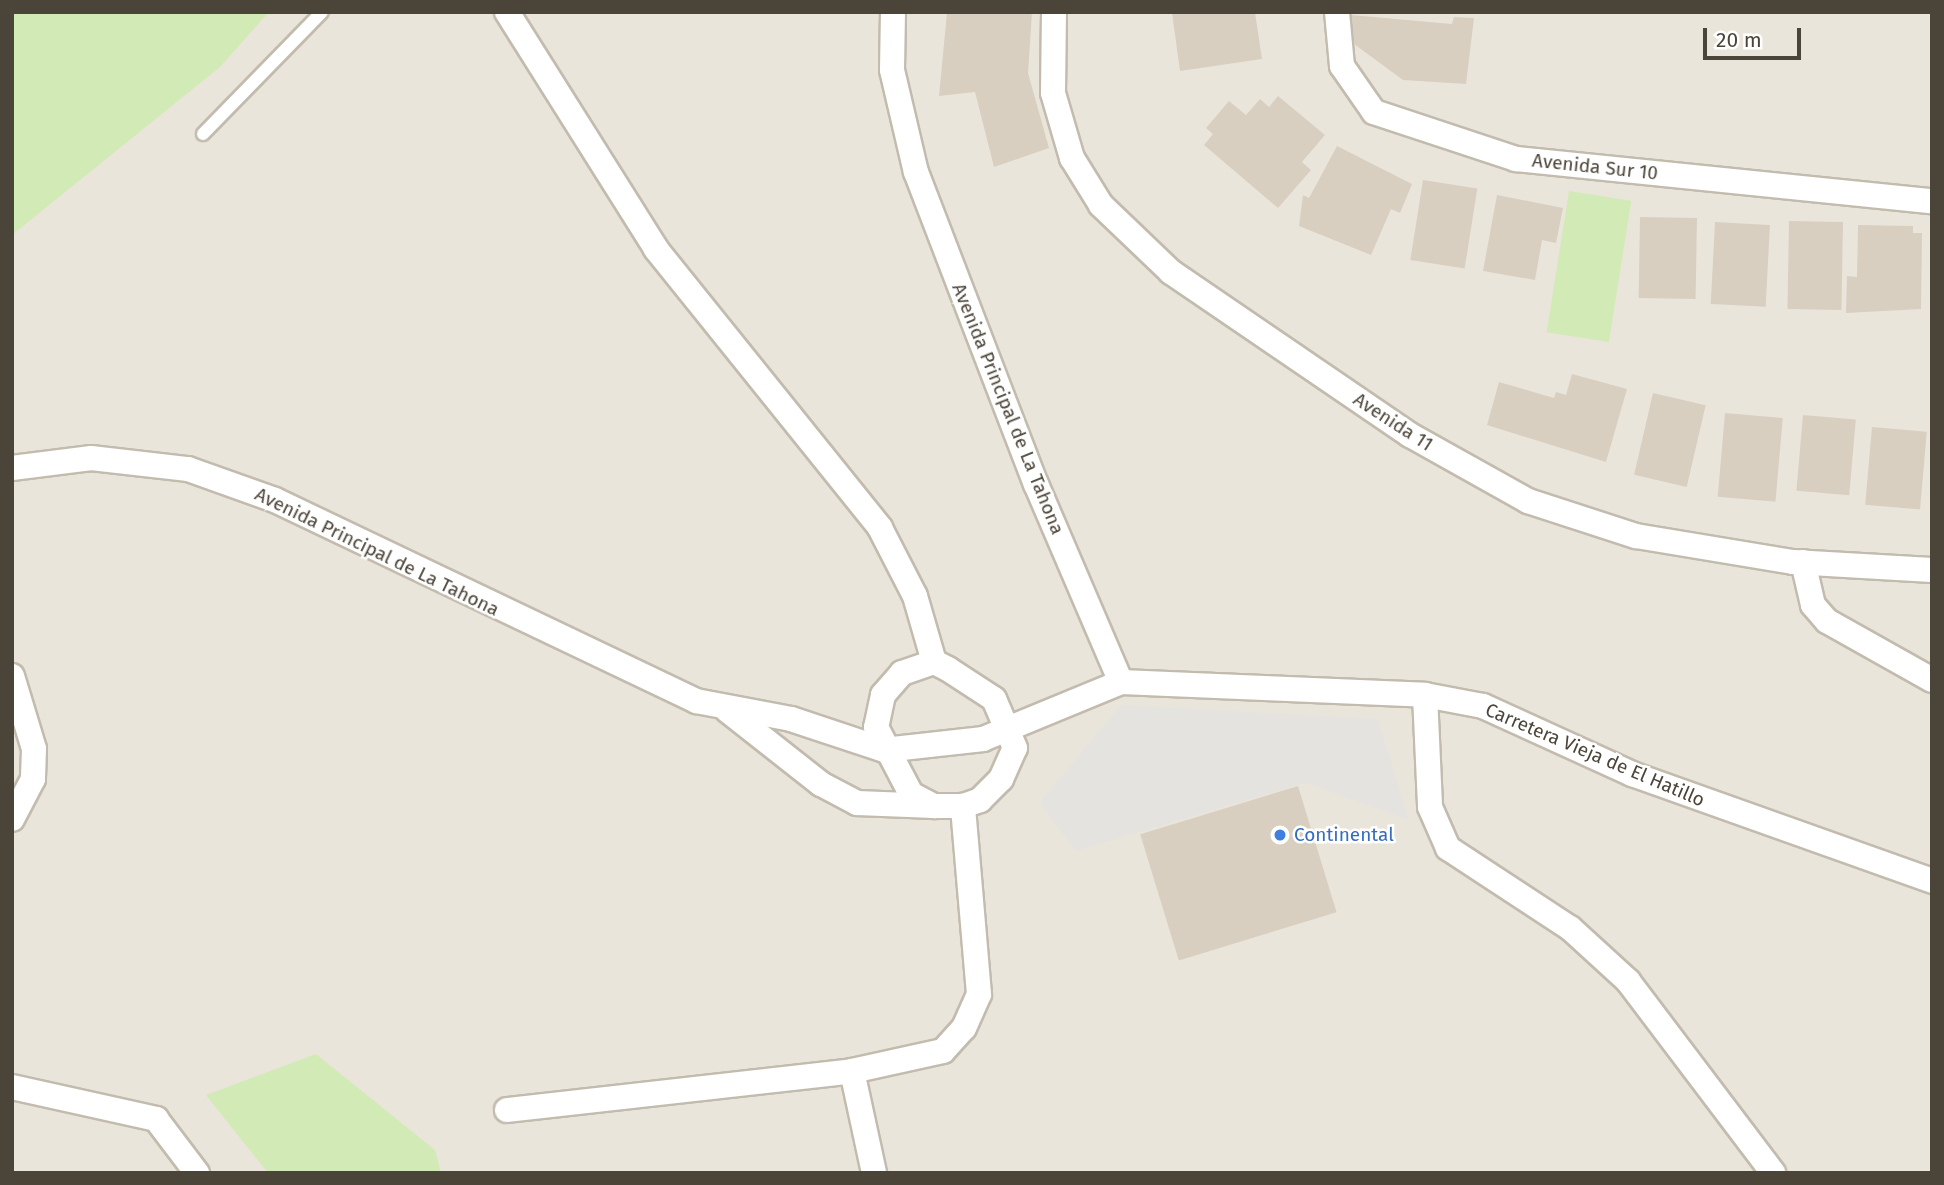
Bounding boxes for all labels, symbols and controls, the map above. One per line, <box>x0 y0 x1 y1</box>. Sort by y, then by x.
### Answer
scale bar <box>1706 14 1804 58</box>
text: 20 m <box>1716 27 1762 53</box>
street label: Avenida Sur 10 <box>1531 149 1659 185</box>
street label: Avenida Principal de La Tahona <box>947 280 1069 538</box>
street label: Avenida 11 <box>1349 388 1437 456</box>
street label: Avenida Principal de La Tahona <box>251 483 503 621</box>
street label: Carretera Vieja de El Hatillo <box>1482 698 1708 812</box>
place label: Continental <box>1294 824 1394 846</box>
marker: Continental <box>1272 827 1288 843</box>

